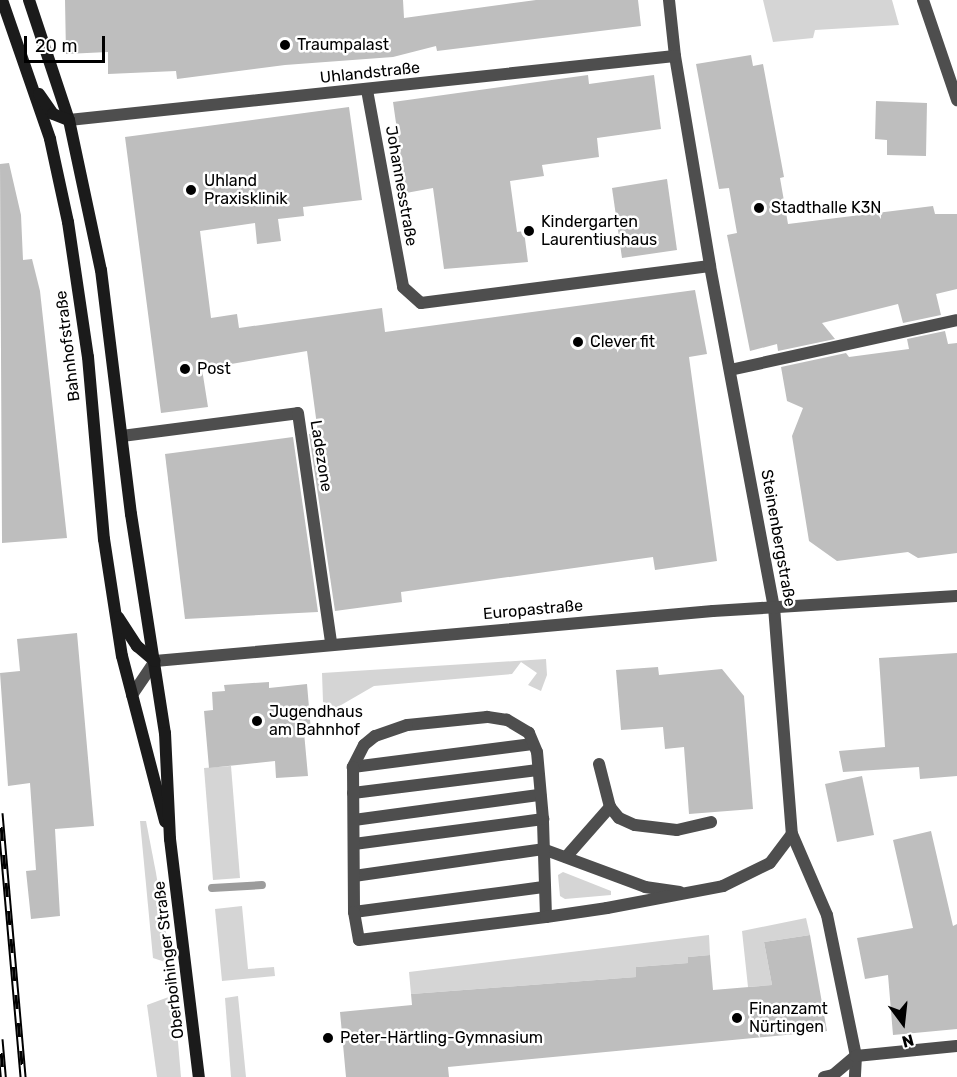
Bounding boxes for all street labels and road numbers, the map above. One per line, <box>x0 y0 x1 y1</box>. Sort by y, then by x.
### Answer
street label: Uhlandstraße <box>319 58 421 88</box>
street label: Johannesstraße <box>381 124 421 248</box>
street label: Bahnhofstraße <box>52 289 84 403</box>
street label: Ladezone <box>306 419 336 493</box>
street label: Steinenbergstraße <box>756 468 800 608</box>
street label: Europastraße <box>482 596 584 624</box>
street label: Oberboihinger Straße <box>150 880 188 1040</box>

